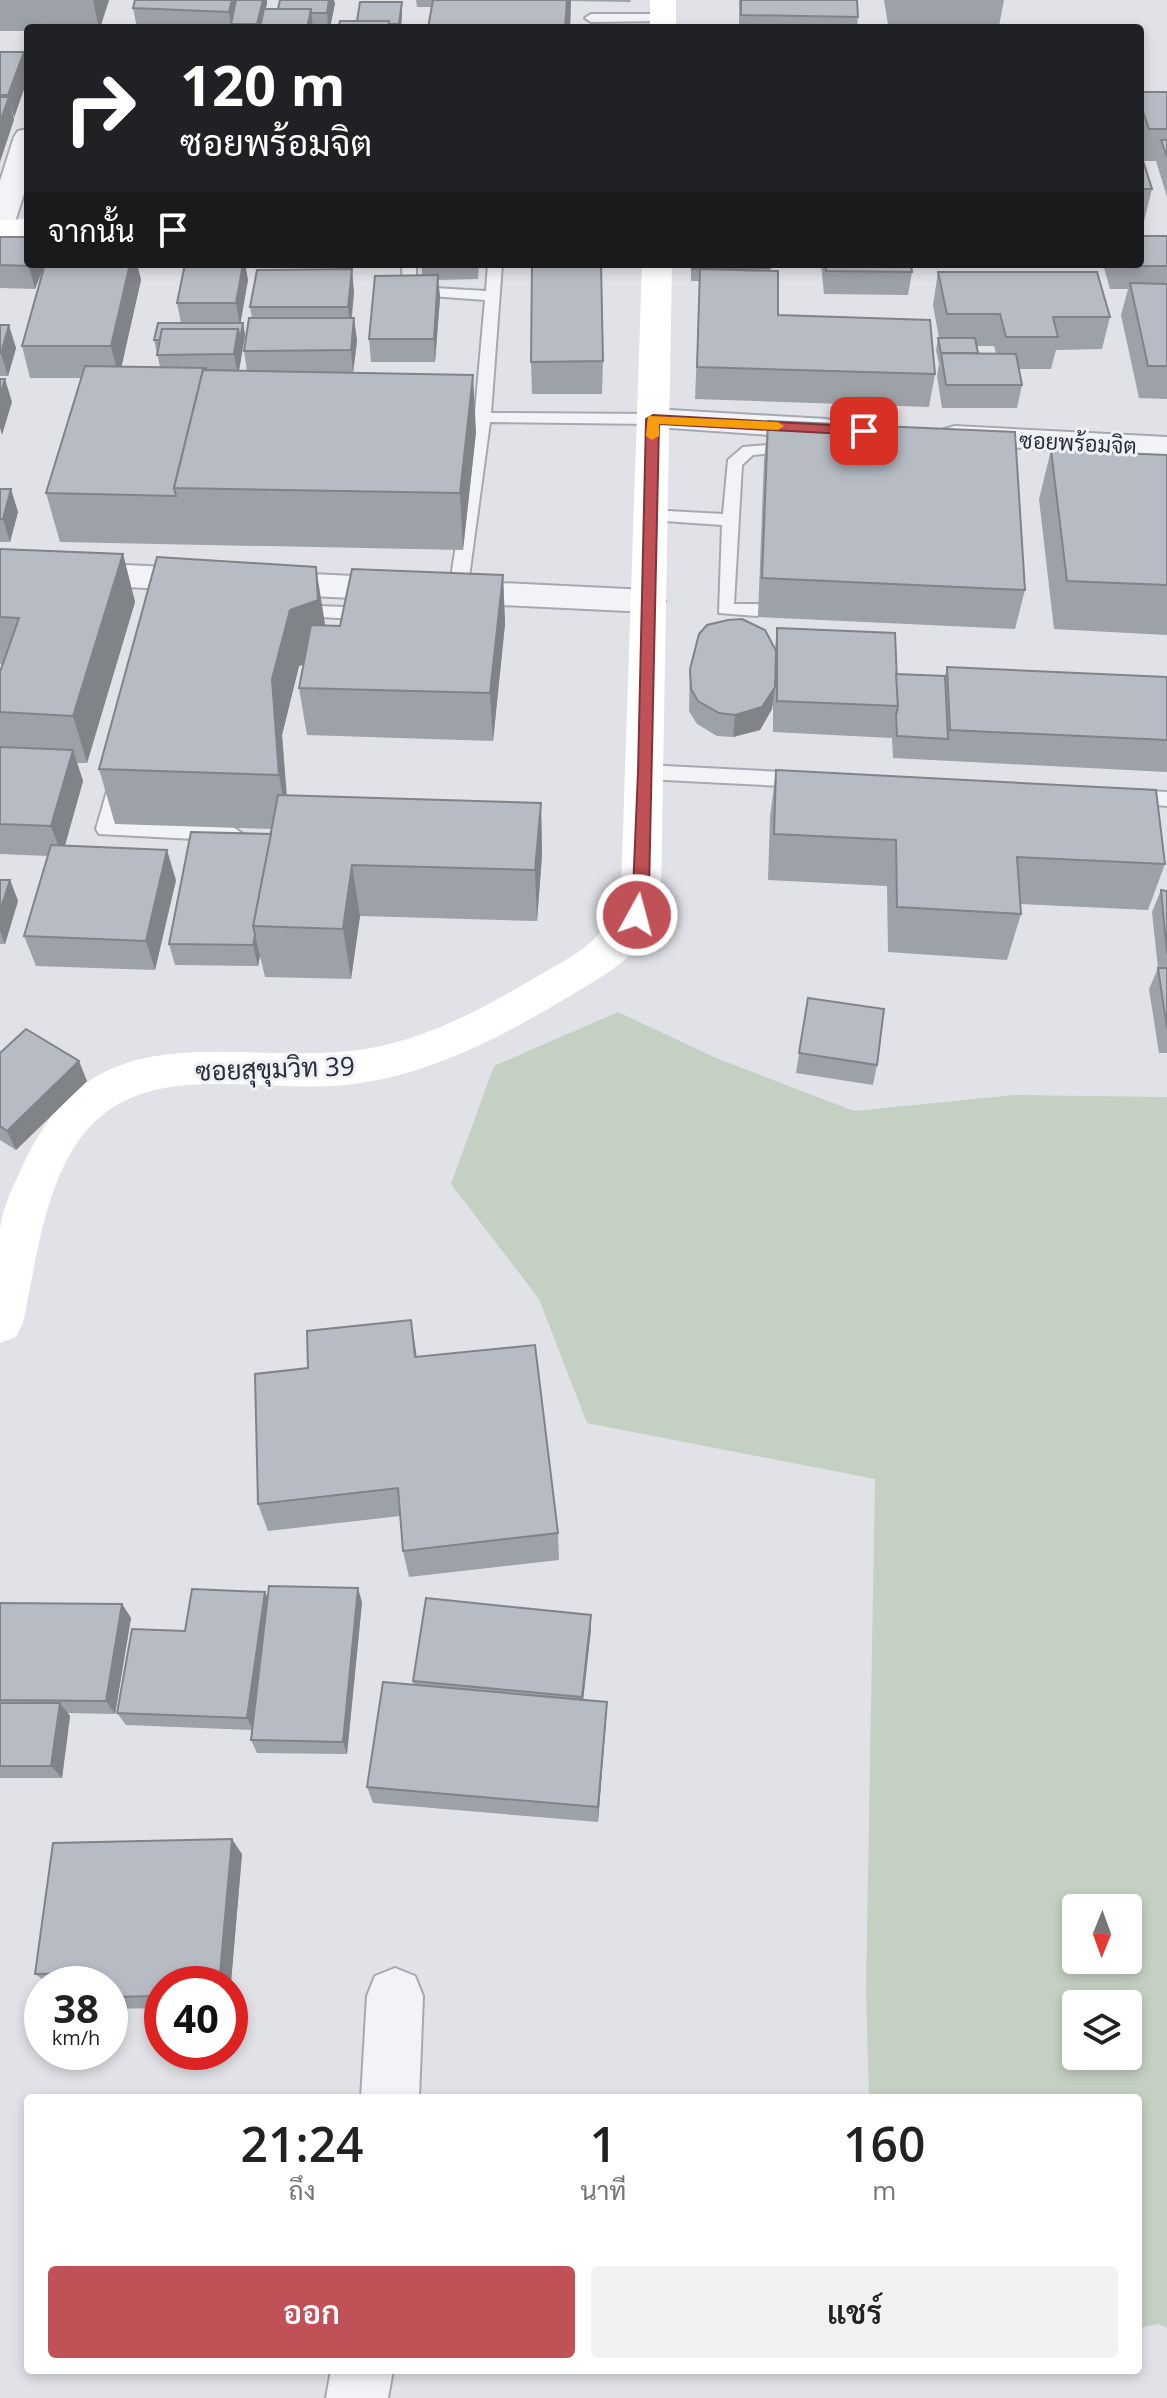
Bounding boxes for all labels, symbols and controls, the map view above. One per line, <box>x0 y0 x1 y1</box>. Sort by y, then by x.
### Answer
text: 120 m <box>180 46 346 122</box>
icon: right <box>48 56 152 160</box>
text: ซอยพร้อมจิต <box>180 118 372 167</box>
icon: arrive <box>151 208 195 252</box>
text: จากนั้น <box>48 210 135 251</box>
pin <box>830 397 898 465</box>
icon: arrive <box>842 409 886 453</box>
street label: ซอยพร้อมจิต <box>1019 424 1137 460</box>
position arrow <box>595 873 679 957</box>
street label: ซอยสุขุมวิท 39 <box>195 1047 355 1090</box>
north arrow <box>1062 1894 1142 1974</box>
map controls <box>1062 1894 1142 2070</box>
speed limit sign: 40 <box>144 1966 248 2070</box>
text: 38 <box>53 1980 99 2035</box>
button: layers <box>1062 1990 1142 2070</box>
text: km/h <box>52 2024 100 2051</box>
text: 21:24 <box>241 2111 364 2176</box>
text: 1 <box>590 2111 617 2176</box>
text: 160 <box>843 2111 925 2176</box>
text: ถึง <box>289 2172 316 2208</box>
text: นาที <box>580 2172 626 2208</box>
text: m <box>872 2172 896 2208</box>
button: ออก <box>48 2266 575 2358</box>
button: แชร์ <box>591 2266 1118 2358</box>

